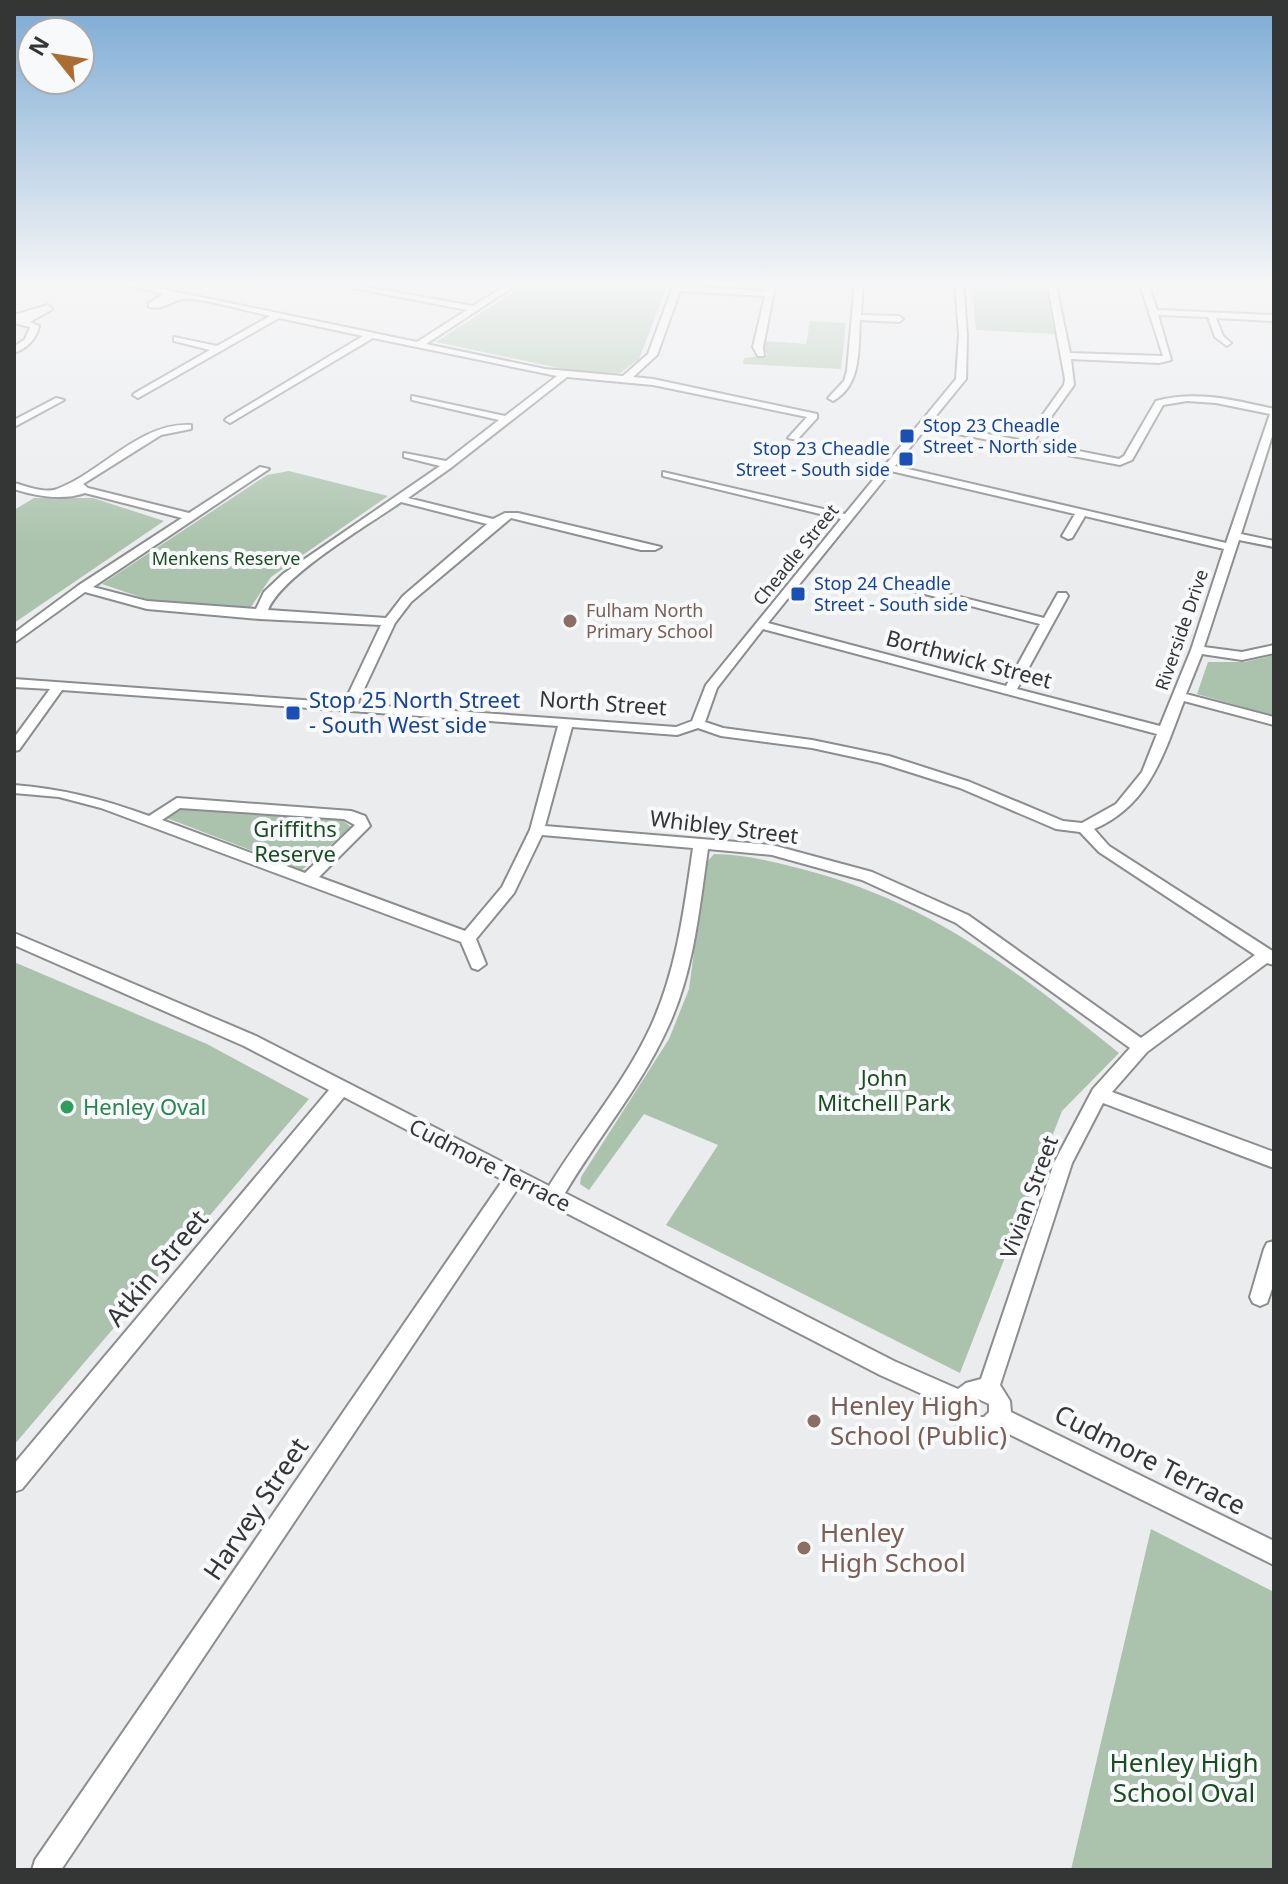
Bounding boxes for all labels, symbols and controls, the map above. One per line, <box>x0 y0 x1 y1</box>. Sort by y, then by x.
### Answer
north arrow <box>16 16 96 96</box>
text: N <box>20 30 55 61</box>
place label: Stop 23 Cheadle Street - North side <box>923 413 1077 458</box>
marker: Stop 23 Cheadle Street - North side <box>898 427 916 445</box>
place label: Stop 23 Cheadle Street - South side <box>736 436 890 481</box>
marker: Stop 23 Cheadle Street - South side <box>897 450 915 468</box>
street label: Cheadle Street <box>747 498 844 610</box>
park label: Menkens Reserve <box>152 546 300 570</box>
street label: Riverside Drive <box>1149 566 1213 693</box>
place label: Stop 24 Cheadle Street - South side <box>814 571 968 616</box>
marker: Stop 24 Cheadle Street - South side <box>789 585 807 603</box>
place label: Fulham North Primary School <box>586 598 713 643</box>
marker: Fulham North Primary School <box>561 612 579 630</box>
street label: Borthwick Street <box>883 621 1056 695</box>
street label: North Street <box>538 683 668 721</box>
place label: Stop 25 North Street - South West side <box>309 684 520 739</box>
marker: Stop 25 North Street - South West side <box>284 704 302 722</box>
street label: Whibley Street <box>648 802 800 850</box>
park label: Griffiths Reserve <box>253 813 337 868</box>
park label: John Mitchell Park <box>817 1062 951 1117</box>
place label: Henley Oval <box>83 1091 206 1121</box>
marker: Henley Oval <box>58 1098 76 1116</box>
street label: Cudmore Terrace <box>404 1110 576 1218</box>
street label: Vivian Street <box>992 1131 1064 1262</box>
street label: Atkin Street <box>97 1201 216 1333</box>
place label: Henley High School (Public) <box>830 1387 1007 1453</box>
street label: Cudmore Terrace <box>1049 1395 1252 1523</box>
marker: Henley High School (Public) <box>805 1412 823 1430</box>
street label: Harvey Street <box>194 1430 316 1587</box>
place label: Henley High School <box>820 1514 966 1580</box>
marker: Henley High School <box>795 1539 813 1557</box>
park label: Henley High School Oval <box>1110 1744 1258 1810</box>

